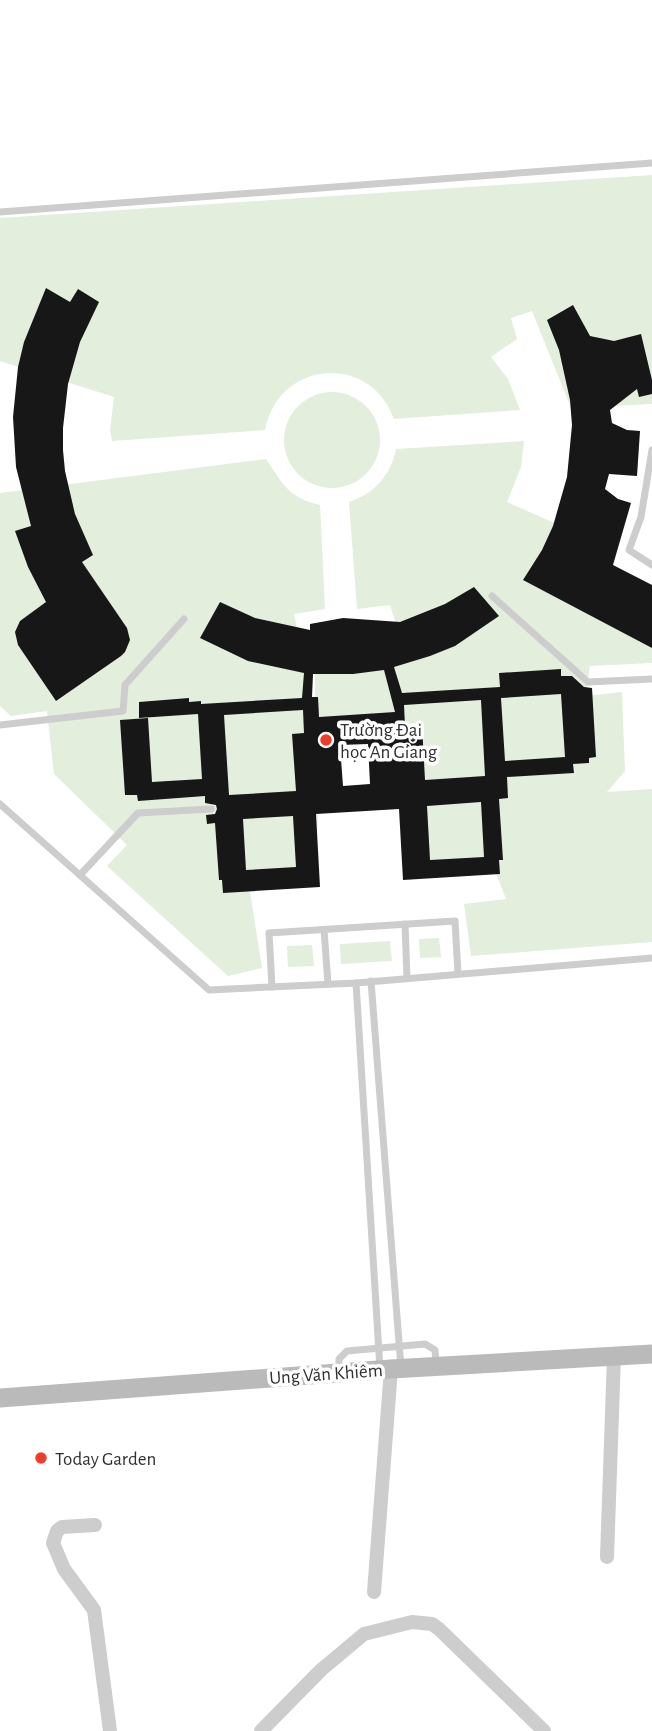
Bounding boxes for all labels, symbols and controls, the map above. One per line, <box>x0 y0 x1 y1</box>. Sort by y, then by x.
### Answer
place label: Trường Đại học An Giang <box>340 721 438 762</box>
marker: Trường Đại học An Giang <box>318 732 334 748</box>
street label: Ung Văn Khiêm <box>269 1361 384 1388</box>
marker: Today Garden <box>33 1450 49 1466</box>
place label: Today Garden <box>55 1450 156 1469</box>

